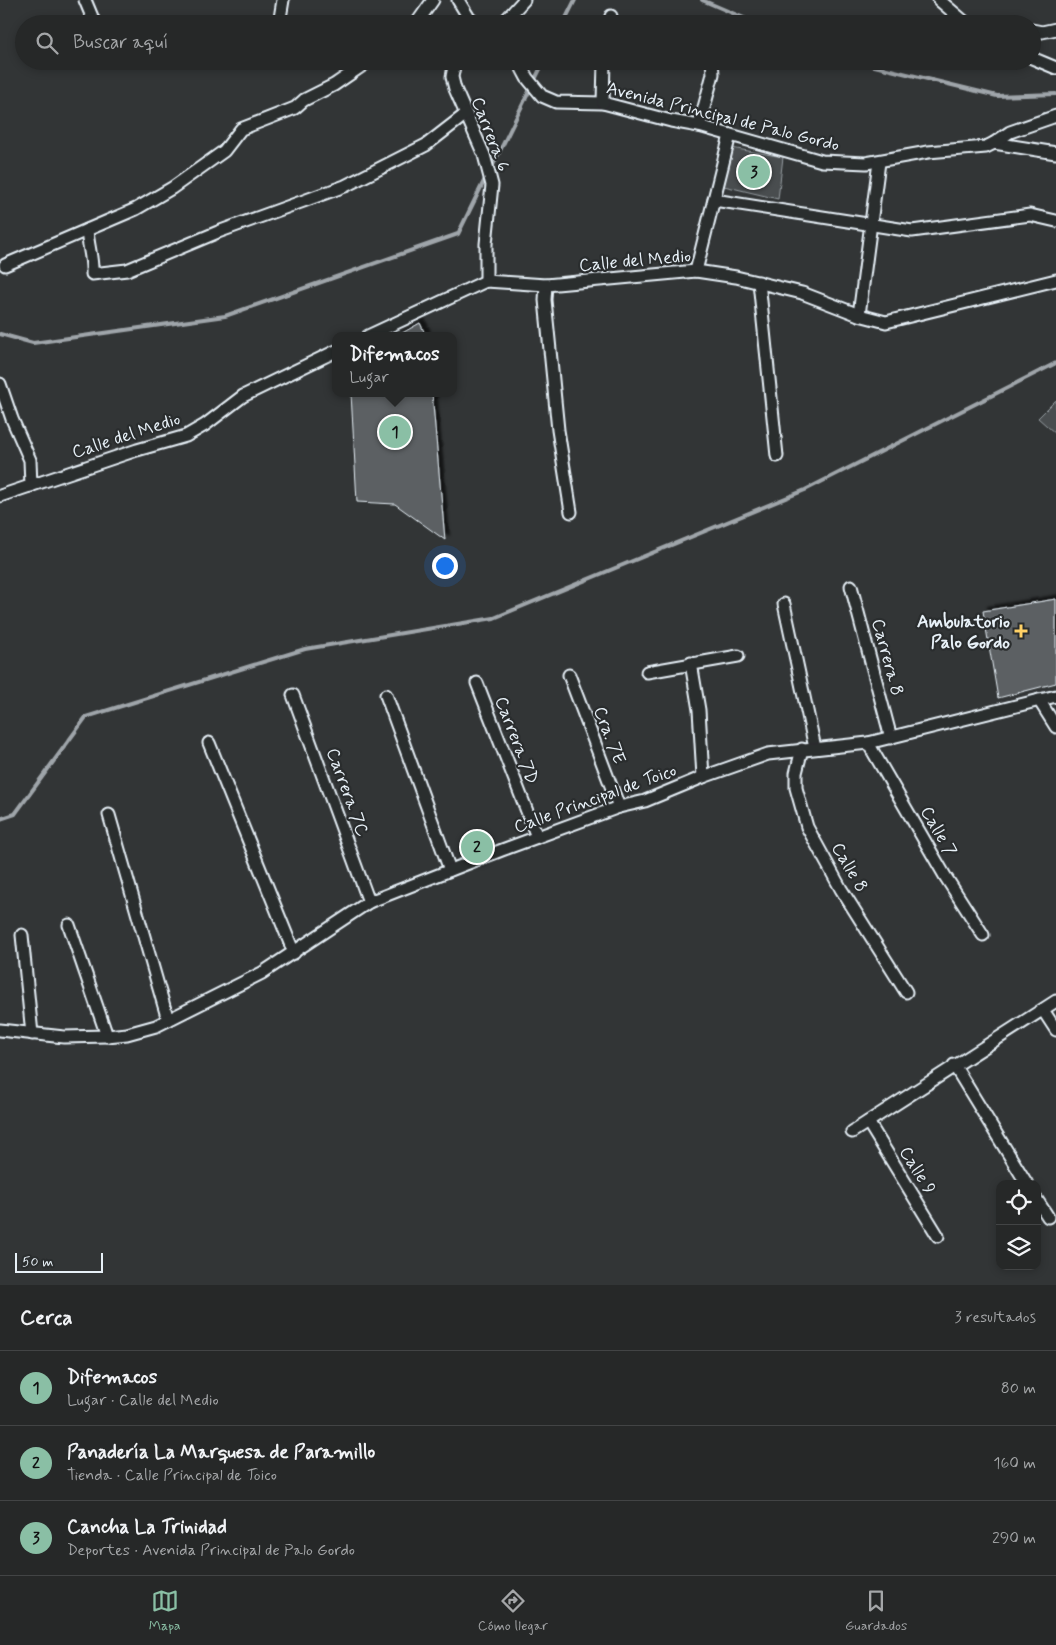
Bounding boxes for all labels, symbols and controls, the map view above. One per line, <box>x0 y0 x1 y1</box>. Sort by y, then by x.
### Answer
search box <box>15 15 1041 70</box>
icon: search <box>33 29 61 57</box>
text: Buscar aquí <box>73 30 168 55</box>
street label: Avenida Principal de Palo Gordo <box>604 76 842 158</box>
street label: Carrera 6 <box>465 94 515 175</box>
pin: 3 <box>738 153 770 191</box>
street label: Calle del Medio <box>578 244 692 278</box>
popup <box>332 332 457 397</box>
text: Difemacos <box>349 342 440 367</box>
text: Lugar <box>349 367 389 388</box>
street label: Calle del Medio <box>69 407 184 465</box>
pin: 1 <box>379 413 411 451</box>
your location <box>432 553 458 579</box>
place label: Ambulatorio Palo Gordo <box>917 610 1010 655</box>
street label: Carrera 8 <box>865 616 909 698</box>
marker: Ambulatorio Palo Gordo <box>1014 624 1028 638</box>
street label: Carrera 7D <box>488 693 544 788</box>
street label: Cra. 7E <box>587 703 631 767</box>
street label: Carrera 7C <box>320 745 374 840</box>
street label: Calle Principal de Toico <box>511 758 680 840</box>
street label: Calle 7 <box>914 802 962 861</box>
pin: 2 <box>461 828 493 866</box>
street label: Calle 8 <box>825 838 873 897</box>
street label: Calle 9 <box>893 1142 941 1199</box>
map controls <box>996 1180 1041 1270</box>
button: locate <box>996 1180 1041 1225</box>
button: layers <box>996 1225 1041 1270</box>
scale bar <box>15 1250 102 1273</box>
text: 50 m <box>22 1253 53 1271</box>
text: Cerca <box>20 1304 73 1332</box>
text: 3 resultados <box>955 1307 1036 1328</box>
text: Difemacos <box>67 1365 157 1390</box>
text: 1 <box>32 1378 40 1399</box>
text: 80 m <box>1001 1378 1036 1399</box>
text: Lugar · Calle del Medio <box>67 1390 219 1411</box>
text: Panadería La Marquesa de Paramillo <box>67 1440 375 1465</box>
text: 2 <box>32 1453 40 1474</box>
text: 160 m <box>993 1453 1036 1474</box>
text: Tienda · Calle Principal de Toico <box>67 1465 277 1486</box>
text: Cancha La Trinidad <box>67 1515 227 1540</box>
text: 3 <box>32 1528 40 1549</box>
text: 290 m <box>992 1528 1036 1549</box>
text: Deportes · Avenida Principal de Palo Gordo <box>67 1540 355 1561</box>
tab: Mapa <box>149 1587 181 1635</box>
tab: Cómo llegar <box>478 1587 548 1635</box>
tab: Guardados <box>845 1587 907 1635</box>

